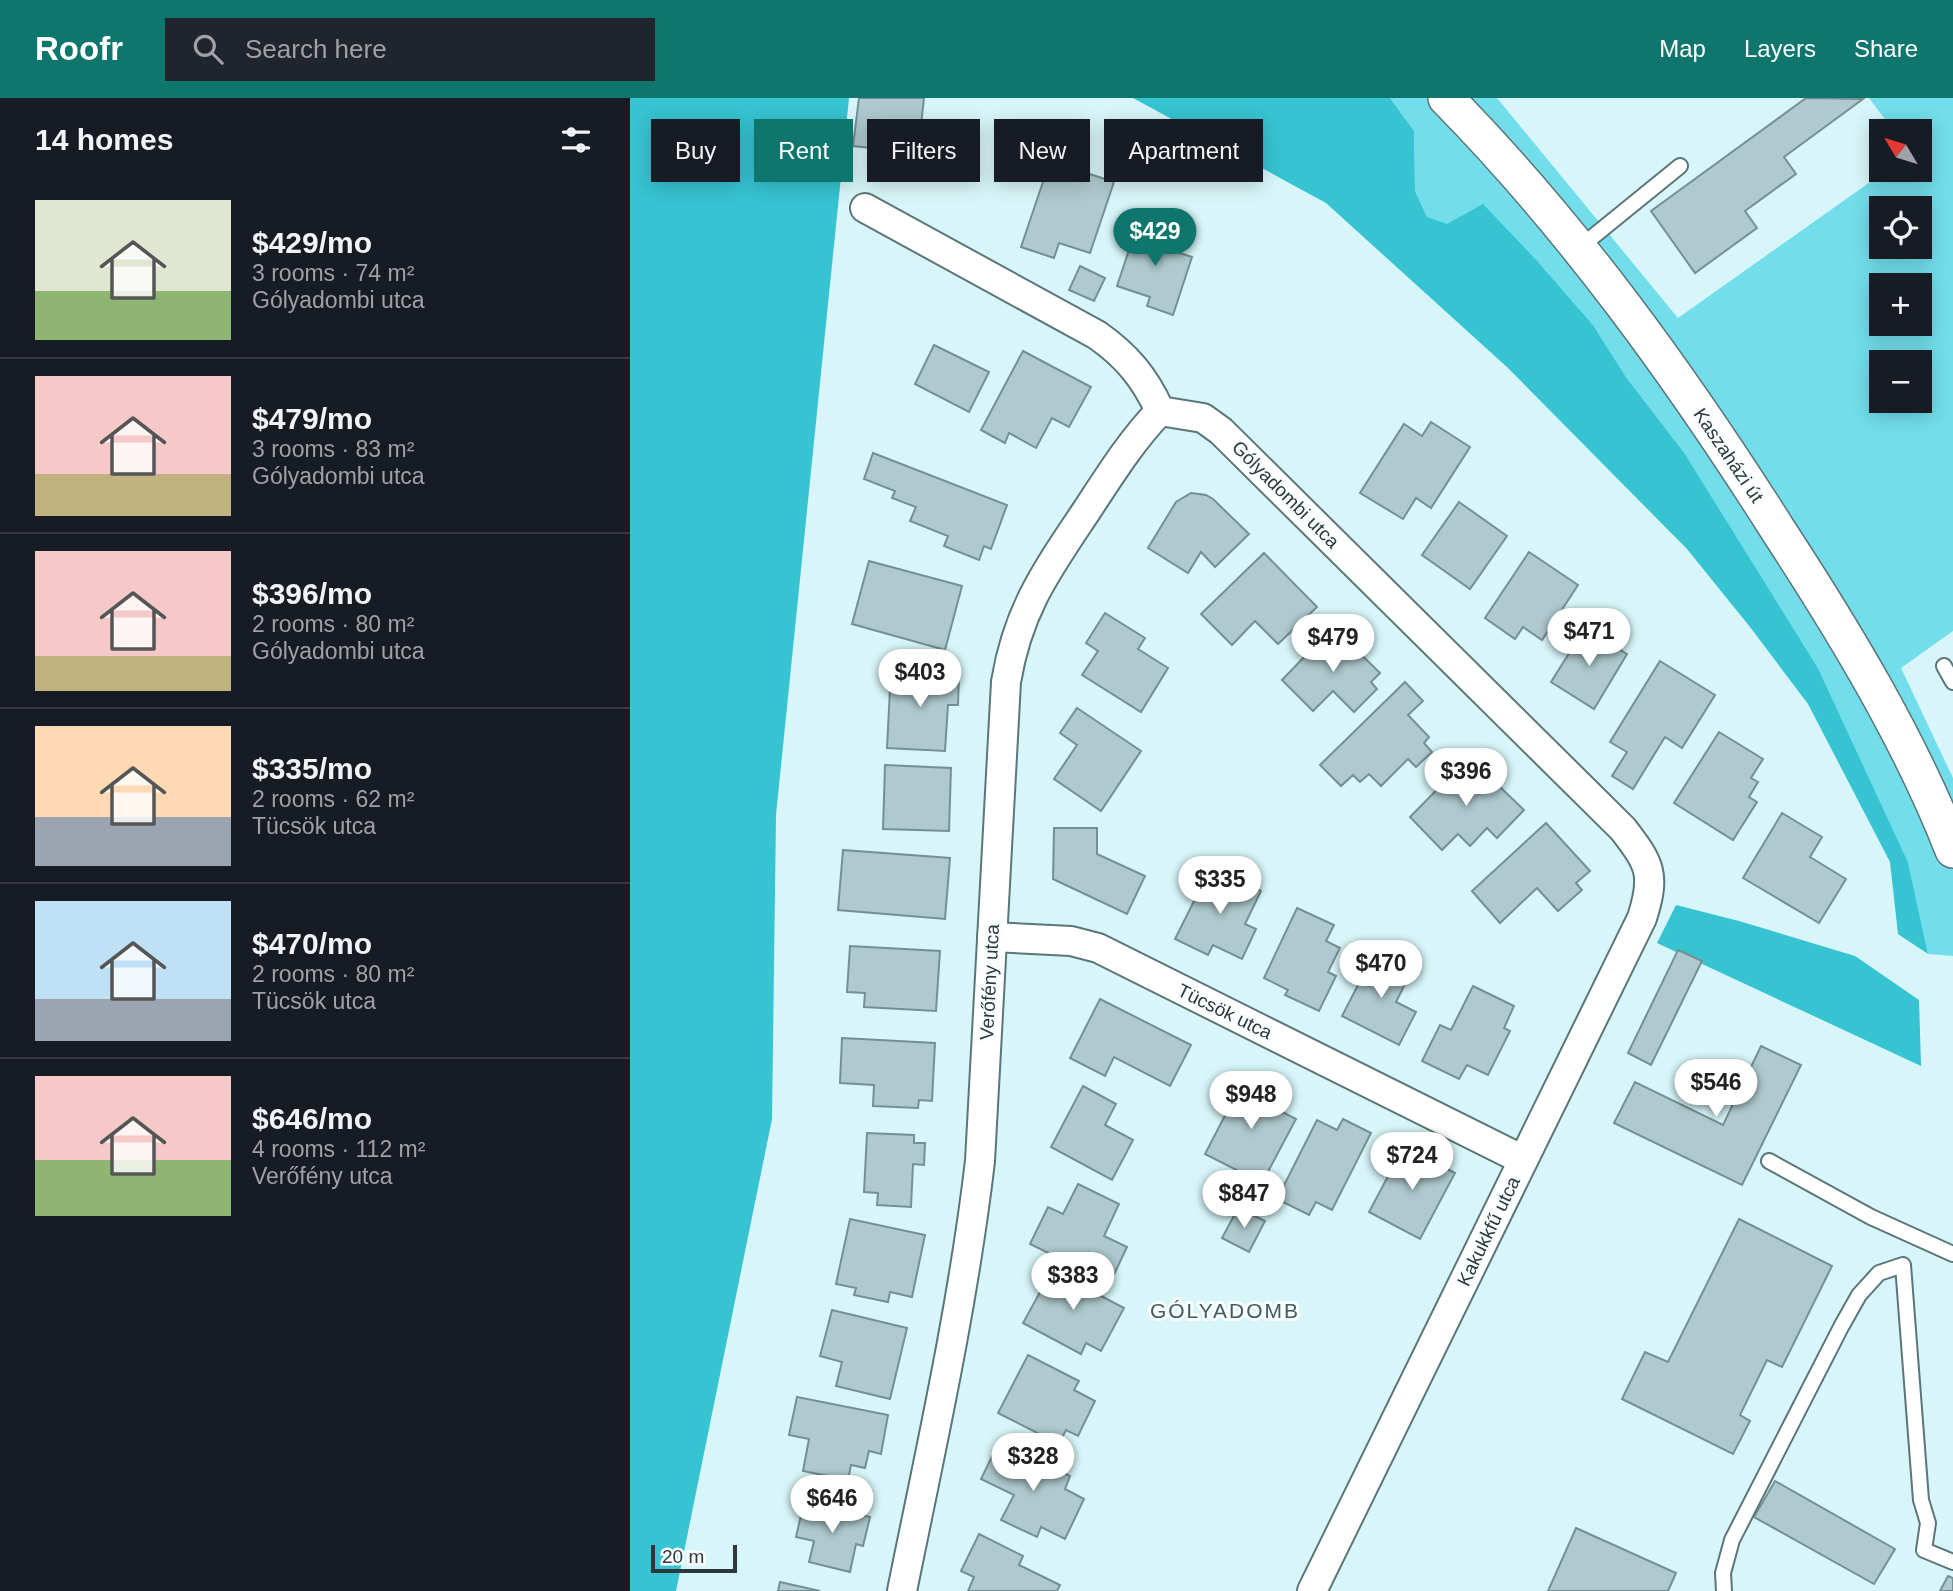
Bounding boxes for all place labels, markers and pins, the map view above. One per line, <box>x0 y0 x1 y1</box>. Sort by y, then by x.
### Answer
pin: $429 <box>1114 208 1196 268</box>
pin: $471 <box>1548 608 1630 668</box>
pin: $479 <box>1292 614 1374 674</box>
pin: $403 <box>879 650 961 709</box>
pin: $396 <box>1425 748 1507 808</box>
pin: $335 <box>1179 856 1261 916</box>
pin: $470 <box>1340 940 1422 1000</box>
pin: $546 <box>1675 1060 1757 1119</box>
pin: $948 <box>1210 1072 1292 1131</box>
pin: $724 <box>1371 1132 1453 1192</box>
pin: $847 <box>1203 1170 1285 1230</box>
pin: $383 <box>1032 1252 1114 1312</box>
pin: $328 <box>992 1434 1074 1493</box>
pin: $646 <box>791 1476 873 1535</box>

